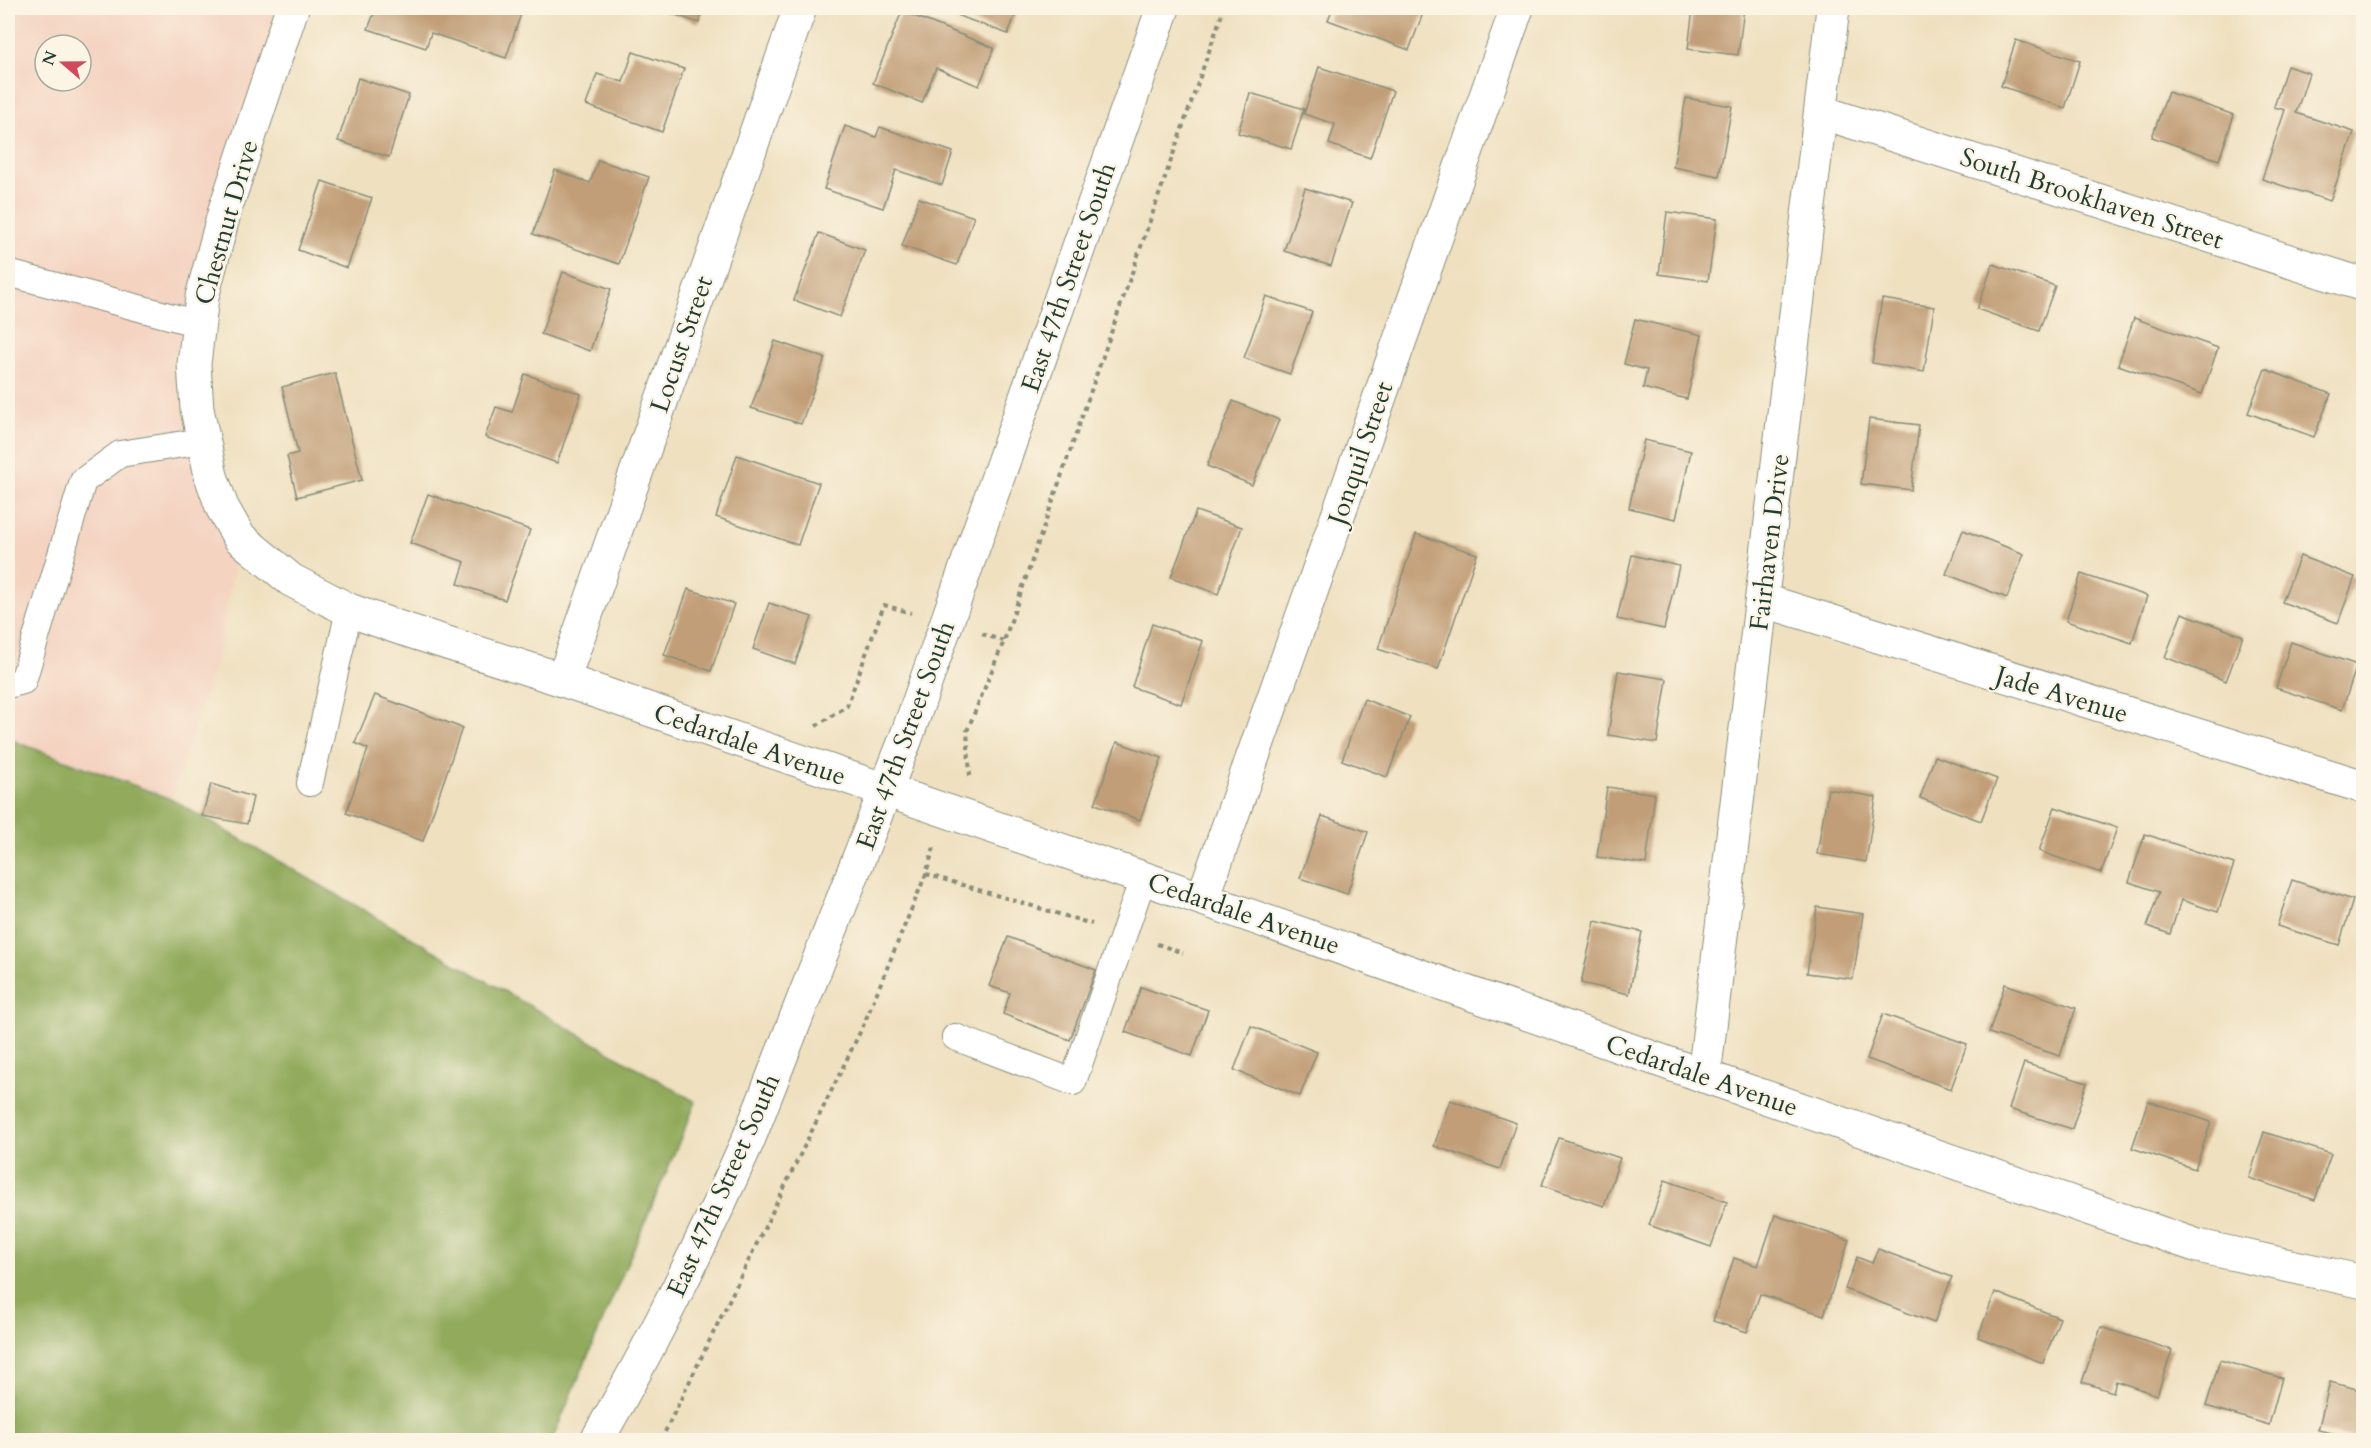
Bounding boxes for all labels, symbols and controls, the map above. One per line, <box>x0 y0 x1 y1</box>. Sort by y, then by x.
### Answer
north arrow <box>33 33 93 93</box>
text: N <box>37 48 63 69</box>
street label: Chestnut Drive <box>186 136 267 309</box>
street label: South Brookhaven Street <box>1956 139 2228 258</box>
street label: East 47th Street South <box>1013 158 1124 397</box>
street label: Locust Street <box>642 271 721 417</box>
street label: Jonquil Street <box>1318 377 1401 533</box>
street label: Fairhaven Drive <box>1741 452 1798 633</box>
street label: East 47th Street South <box>848 616 963 854</box>
street label: Jade Avenue <box>1987 657 2132 731</box>
street label: Cedardale Avenue <box>649 695 851 794</box>
street label: Cedardale Avenue <box>1143 864 1345 963</box>
street label: Cedardale Avenue <box>1601 1026 1803 1125</box>
street label: East 47th Street South <box>659 1068 788 1302</box>

